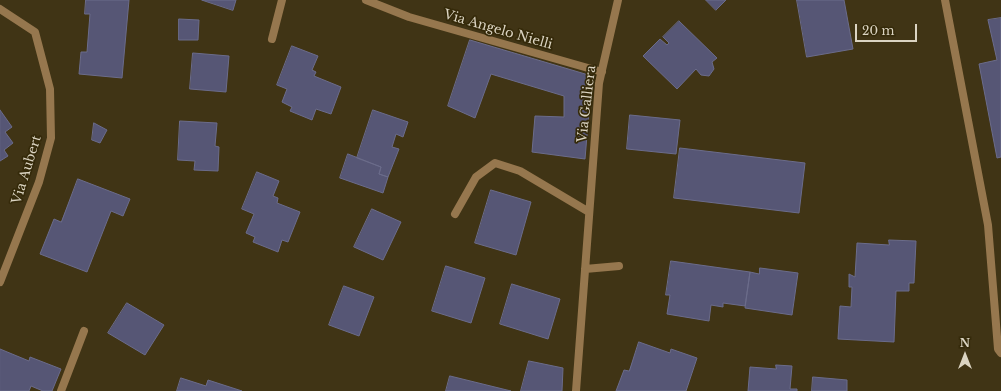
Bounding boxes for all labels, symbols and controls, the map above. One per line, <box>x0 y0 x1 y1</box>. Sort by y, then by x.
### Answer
street label: Via Angelo Nielli <box>442 7 554 53</box>
scale bar <box>857 16 919 42</box>
text: 20 m <box>862 23 894 38</box>
street label: Via Galliera <box>575 64 599 144</box>
street label: Via Aubert <box>9 134 45 206</box>
north arrow <box>945 335 985 375</box>
text: N <box>960 336 970 350</box>

